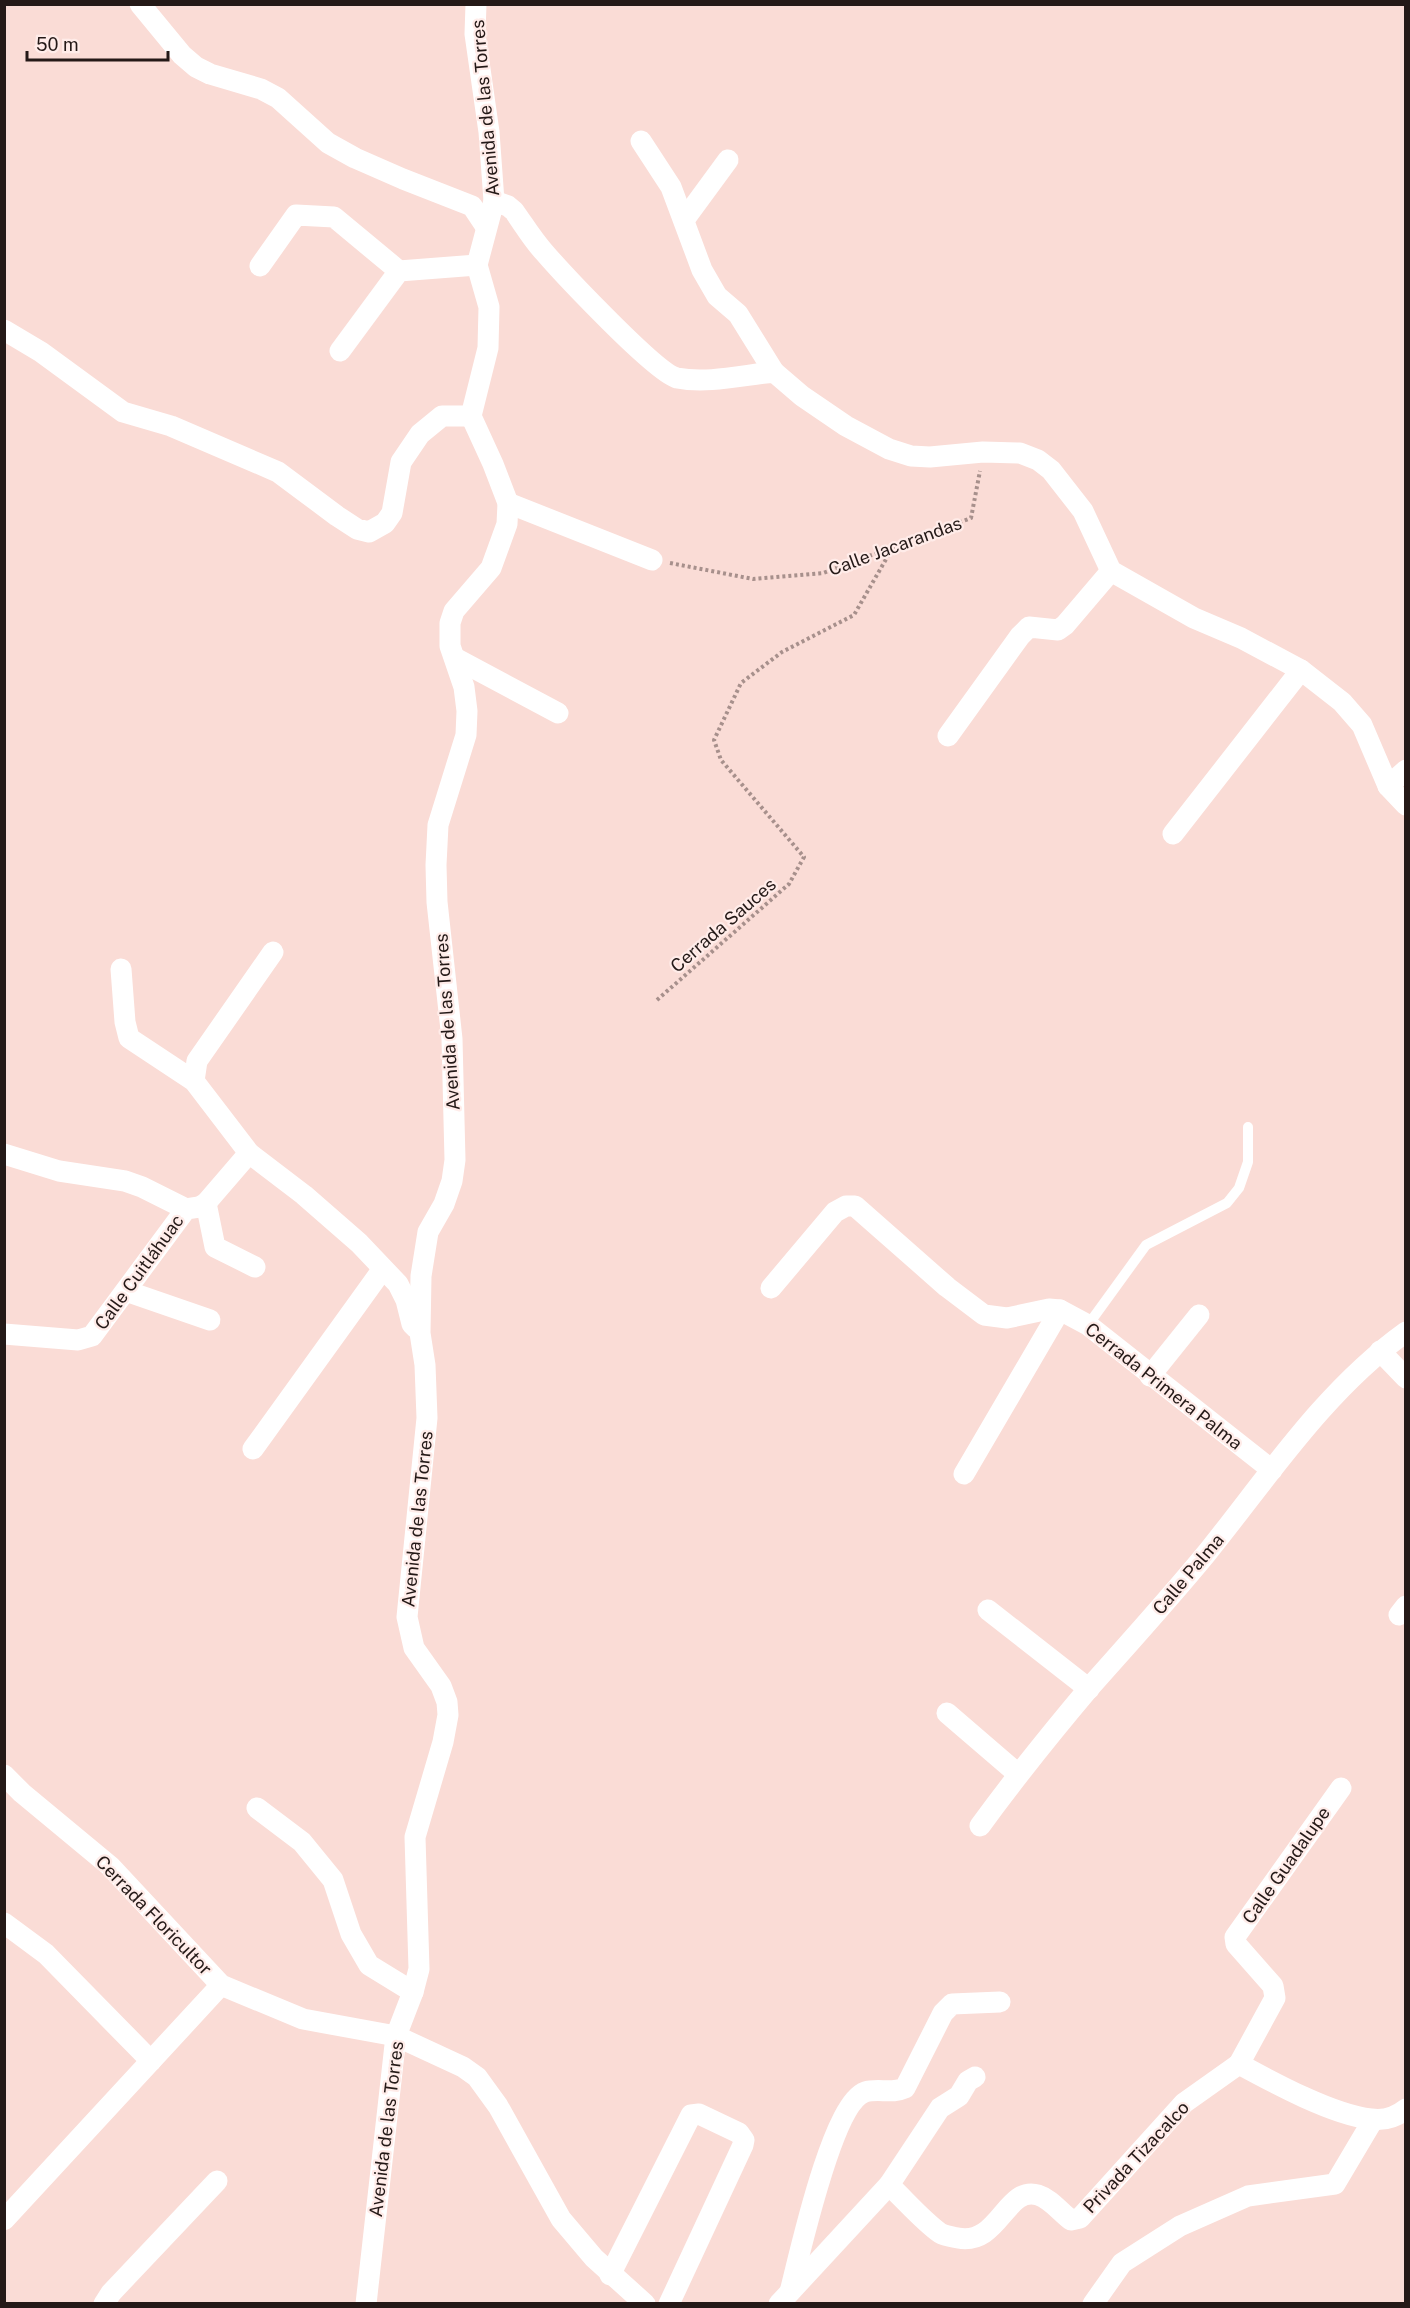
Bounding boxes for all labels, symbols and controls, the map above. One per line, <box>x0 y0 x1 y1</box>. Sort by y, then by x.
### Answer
street label: Avenida de las Torres <box>467 19 503 197</box>
scale bar <box>27 24 168 62</box>
text: 50 m <box>36 34 79 55</box>
street label: Calle Jacarandas <box>826 512 964 580</box>
street label: Cerrada Sauces <box>666 874 780 976</box>
street label: Avenida de las Torres <box>430 933 464 1111</box>
street label: Calle Cuitláhuac <box>90 1210 188 1334</box>
street label: Cerrada Primera Palma <box>1081 1318 1247 1454</box>
street label: Avenida de las Torres <box>397 1430 437 1608</box>
street label: Calle Palma <box>1148 1529 1228 1619</box>
street label: Calle Guadalupe <box>1238 1803 1334 1927</box>
street label: Cerrada Floricultor <box>92 1851 216 1979</box>
street label: Avenida de las Torres <box>365 2040 407 2218</box>
street label: Privada Tizacalco <box>1079 2097 1193 2217</box>

